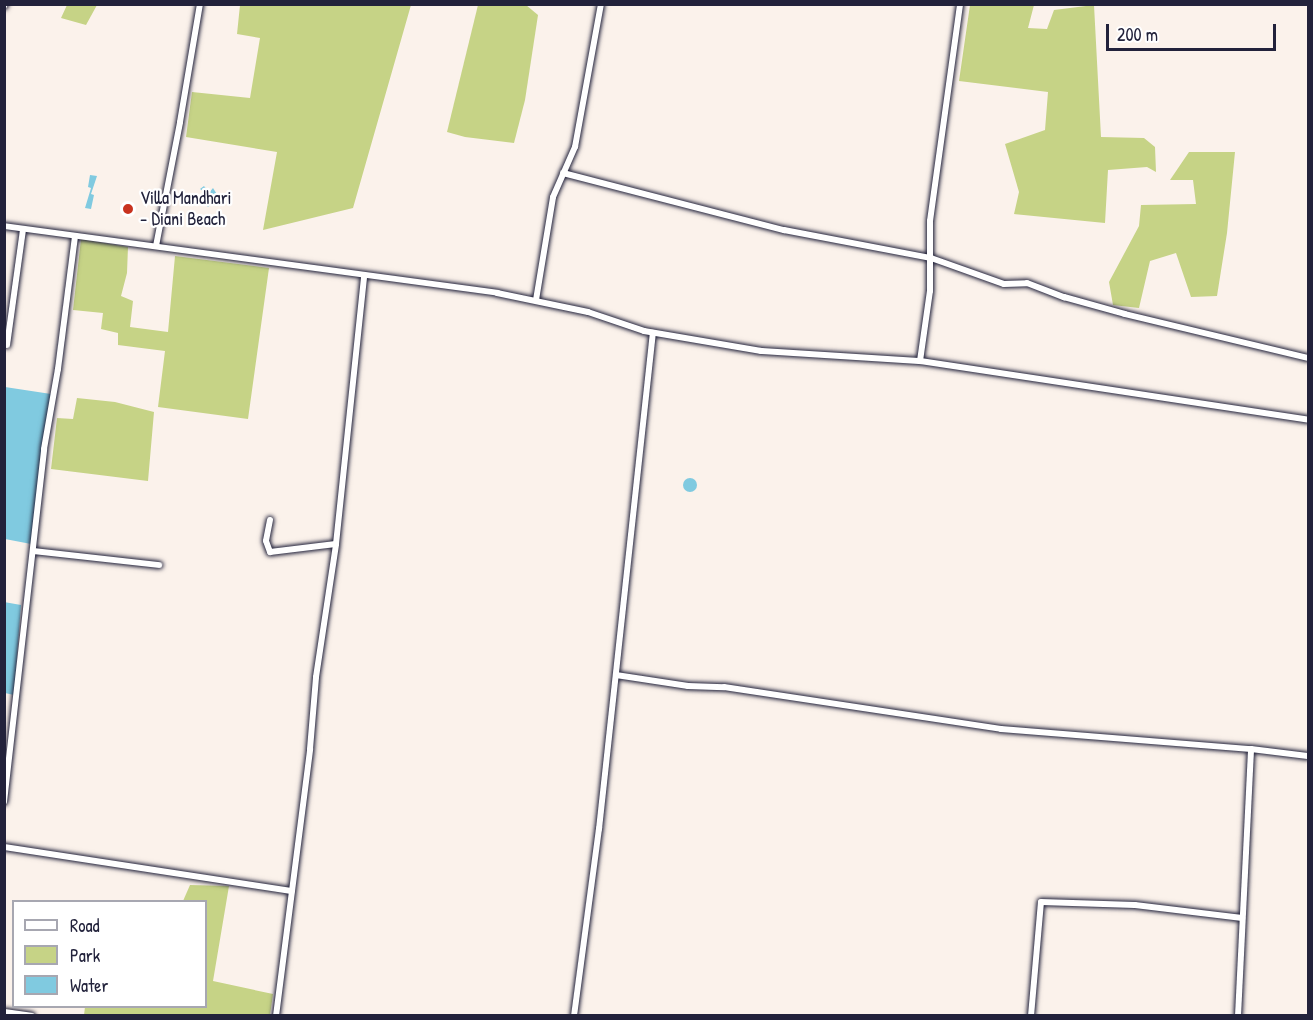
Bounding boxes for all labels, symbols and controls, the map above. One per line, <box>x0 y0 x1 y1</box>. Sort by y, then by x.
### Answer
scale bar <box>1109 12 1278 50</box>
text: 200 m <box>1117 22 1158 47</box>
place label: Villa Mandhari - Diani Beach <box>140 188 232 230</box>
marker: Villa Mandhari - Diani Beach <box>121 202 135 216</box>
legend <box>12 900 207 1008</box>
text: Road <box>70 913 100 938</box>
text: Park <box>70 943 100 968</box>
text: Water <box>70 973 108 998</box>

